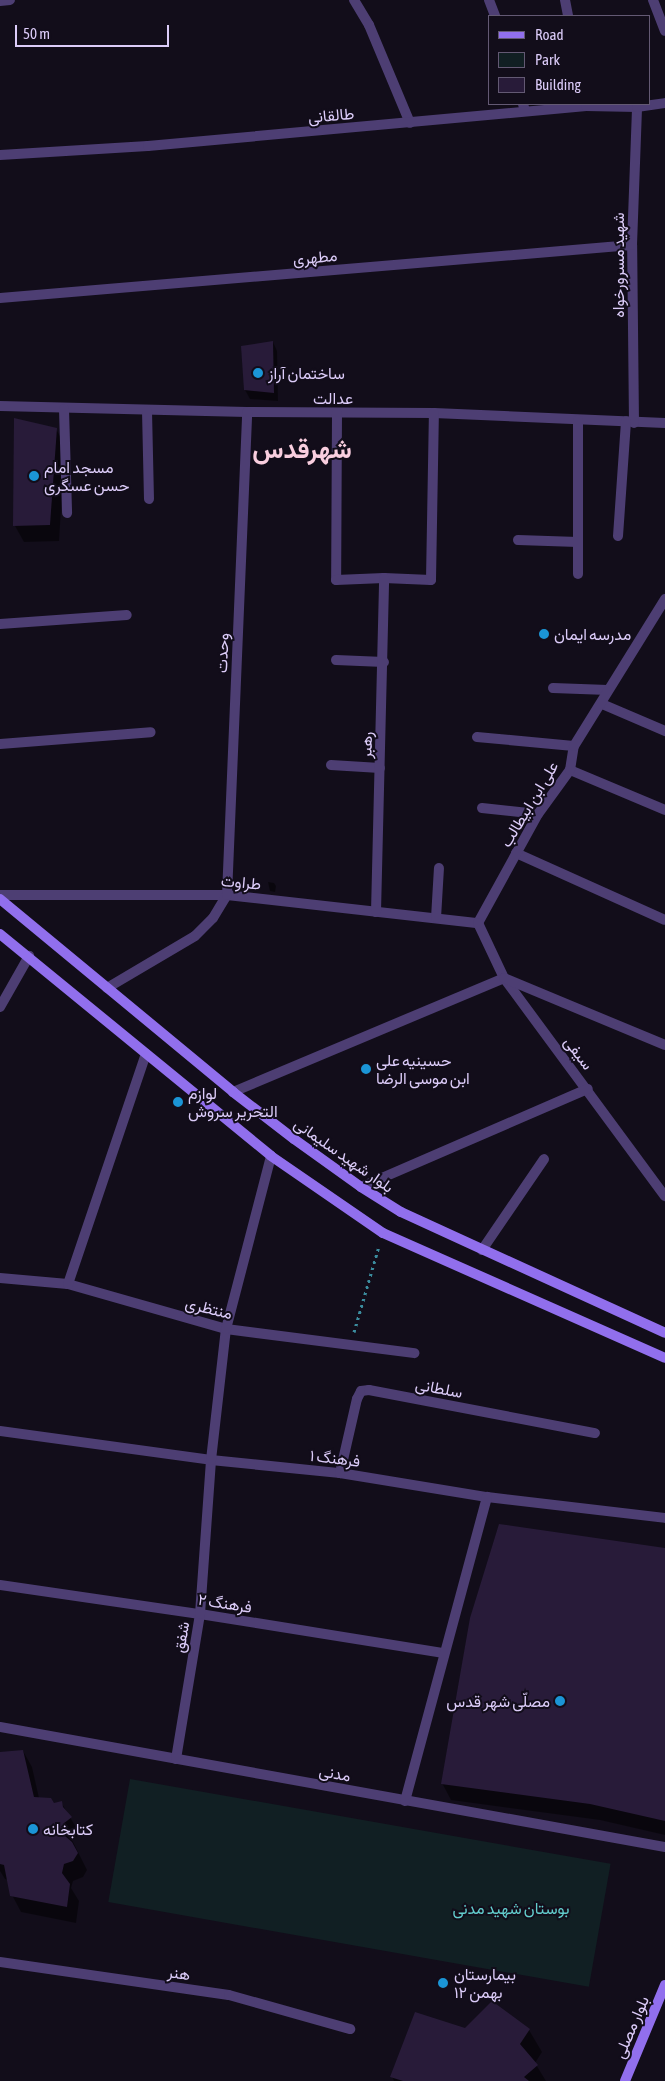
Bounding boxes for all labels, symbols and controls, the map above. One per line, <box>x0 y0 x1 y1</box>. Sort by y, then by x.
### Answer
scale bar <box>18 15 171 47</box>
legend <box>488 15 650 105</box>
text: 50 m <box>23 25 50 42</box>
text: Road <box>535 26 564 43</box>
text: Park <box>535 51 560 68</box>
text: Building <box>535 76 581 93</box>
street label: طالقانی <box>307 103 355 127</box>
street label: شهید مسرورخواه <box>608 212 628 318</box>
street label: مطهری <box>292 245 338 269</box>
place label: ساختمان آراز <box>268 363 345 383</box>
marker: ساختمان آراز <box>252 367 264 379</box>
street label: عدالت <box>313 388 353 408</box>
district label: شهرقدس <box>252 434 352 466</box>
place label: مسجد امام حسن عسگری <box>44 457 129 495</box>
marker: مسجد امام حسن عسگری <box>28 470 40 482</box>
place label: مدرسه ایمان <box>554 624 631 644</box>
marker: مدرسه ایمان <box>538 628 550 640</box>
street label: وحدت <box>212 633 232 673</box>
street label: رهبر <box>356 731 376 759</box>
street label: علی ابن ابیطالب <box>496 758 562 850</box>
street label: طراوت <box>220 871 262 893</box>
street label: سیفی <box>560 1033 598 1073</box>
place label: حسینیه علی ابن موسی الرضا <box>376 1050 470 1088</box>
marker: حسینیه علی ابن موسی الرضا <box>360 1063 372 1075</box>
place label: لوازم التحریر سروش <box>188 1083 278 1121</box>
marker: لوازم التحریر سروش <box>172 1096 184 1108</box>
street label: بلوار شهید سلیمانی <box>290 1114 398 1196</box>
street label: منتظری <box>183 1293 235 1323</box>
street label: سلطانی <box>414 1374 464 1402</box>
street label: فرهنگ ۱ <box>309 1445 361 1471</box>
street label: فرهنگ ۲ <box>197 1589 253 1617</box>
street label: شفق <box>169 1620 193 1654</box>
place label: مصلّی شهر قدس <box>446 1691 550 1711</box>
marker: مصلّی شهر قدس <box>554 1695 566 1707</box>
street label: مدنی <box>317 1761 353 1785</box>
place label: کتابخانه <box>43 1819 93 1839</box>
marker: کتابخانه <box>27 1823 39 1835</box>
park label: بوستان شهید مدنی <box>453 1898 569 1918</box>
street label: هنر <box>166 1962 192 1984</box>
place label: بیمارستان ۱۲ بهمن <box>454 1964 516 2002</box>
marker: بیمارستان ۱۲ بهمن <box>436 1976 450 1990</box>
street label: بلوار مصلی <box>609 1993 653 2061</box>

